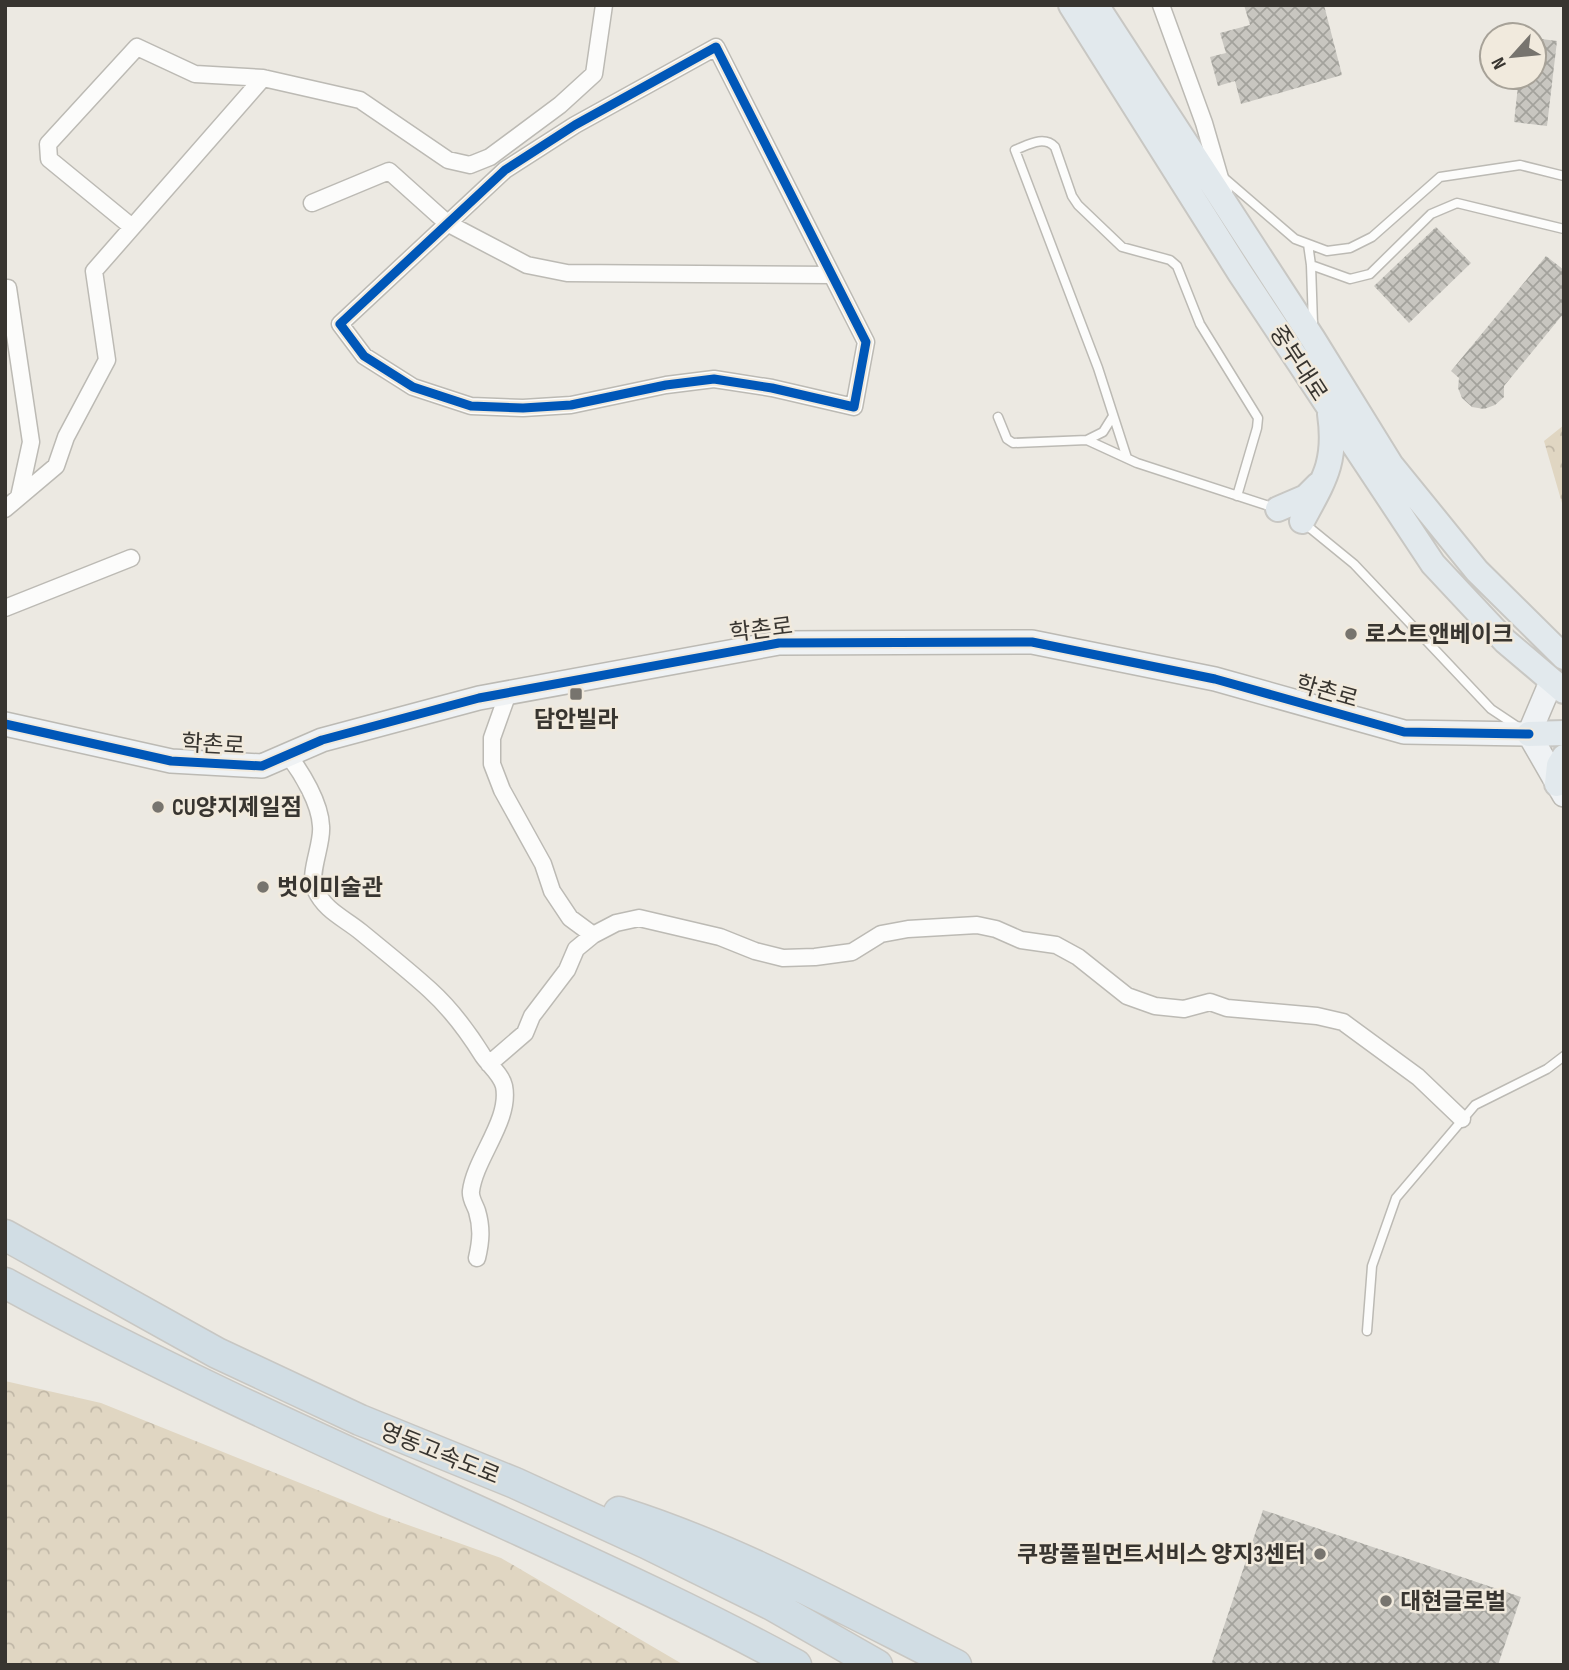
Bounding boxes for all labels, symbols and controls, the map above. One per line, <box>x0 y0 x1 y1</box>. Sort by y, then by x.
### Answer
north arrow <box>1478 21 1548 91</box>
text: N <box>1487 53 1512 73</box>
street label: 중부대로 <box>1263 320 1333 407</box>
street label: 학촌로 <box>728 612 794 648</box>
place label: 로스트앤베이크 <box>1365 621 1513 649</box>
marker: 로스트앤베이크 <box>1343 626 1359 642</box>
street label: 학촌로 <box>1292 670 1361 714</box>
marker: 담안빌라 <box>568 686 584 702</box>
place label: 담안빌라 <box>534 706 618 734</box>
street label: 학촌로 <box>181 729 245 761</box>
place label: CU양지제일점 <box>172 794 302 822</box>
marker: CU양지제일점 <box>150 799 166 815</box>
place label: 벗이미술관 <box>277 874 383 902</box>
marker: 벗이미술관 <box>255 879 271 895</box>
street label: 영동고속도로 <box>376 1417 504 1491</box>
place label: 쿠팡풀필먼트서비스 양지3센터 <box>1017 1541 1306 1569</box>
marker: 쿠팡풀필먼트서비스 양지3센터 <box>1312 1546 1328 1562</box>
place label: 대현글로벌 <box>1400 1588 1506 1616</box>
marker: 대현글로벌 <box>1378 1593 1394 1609</box>

